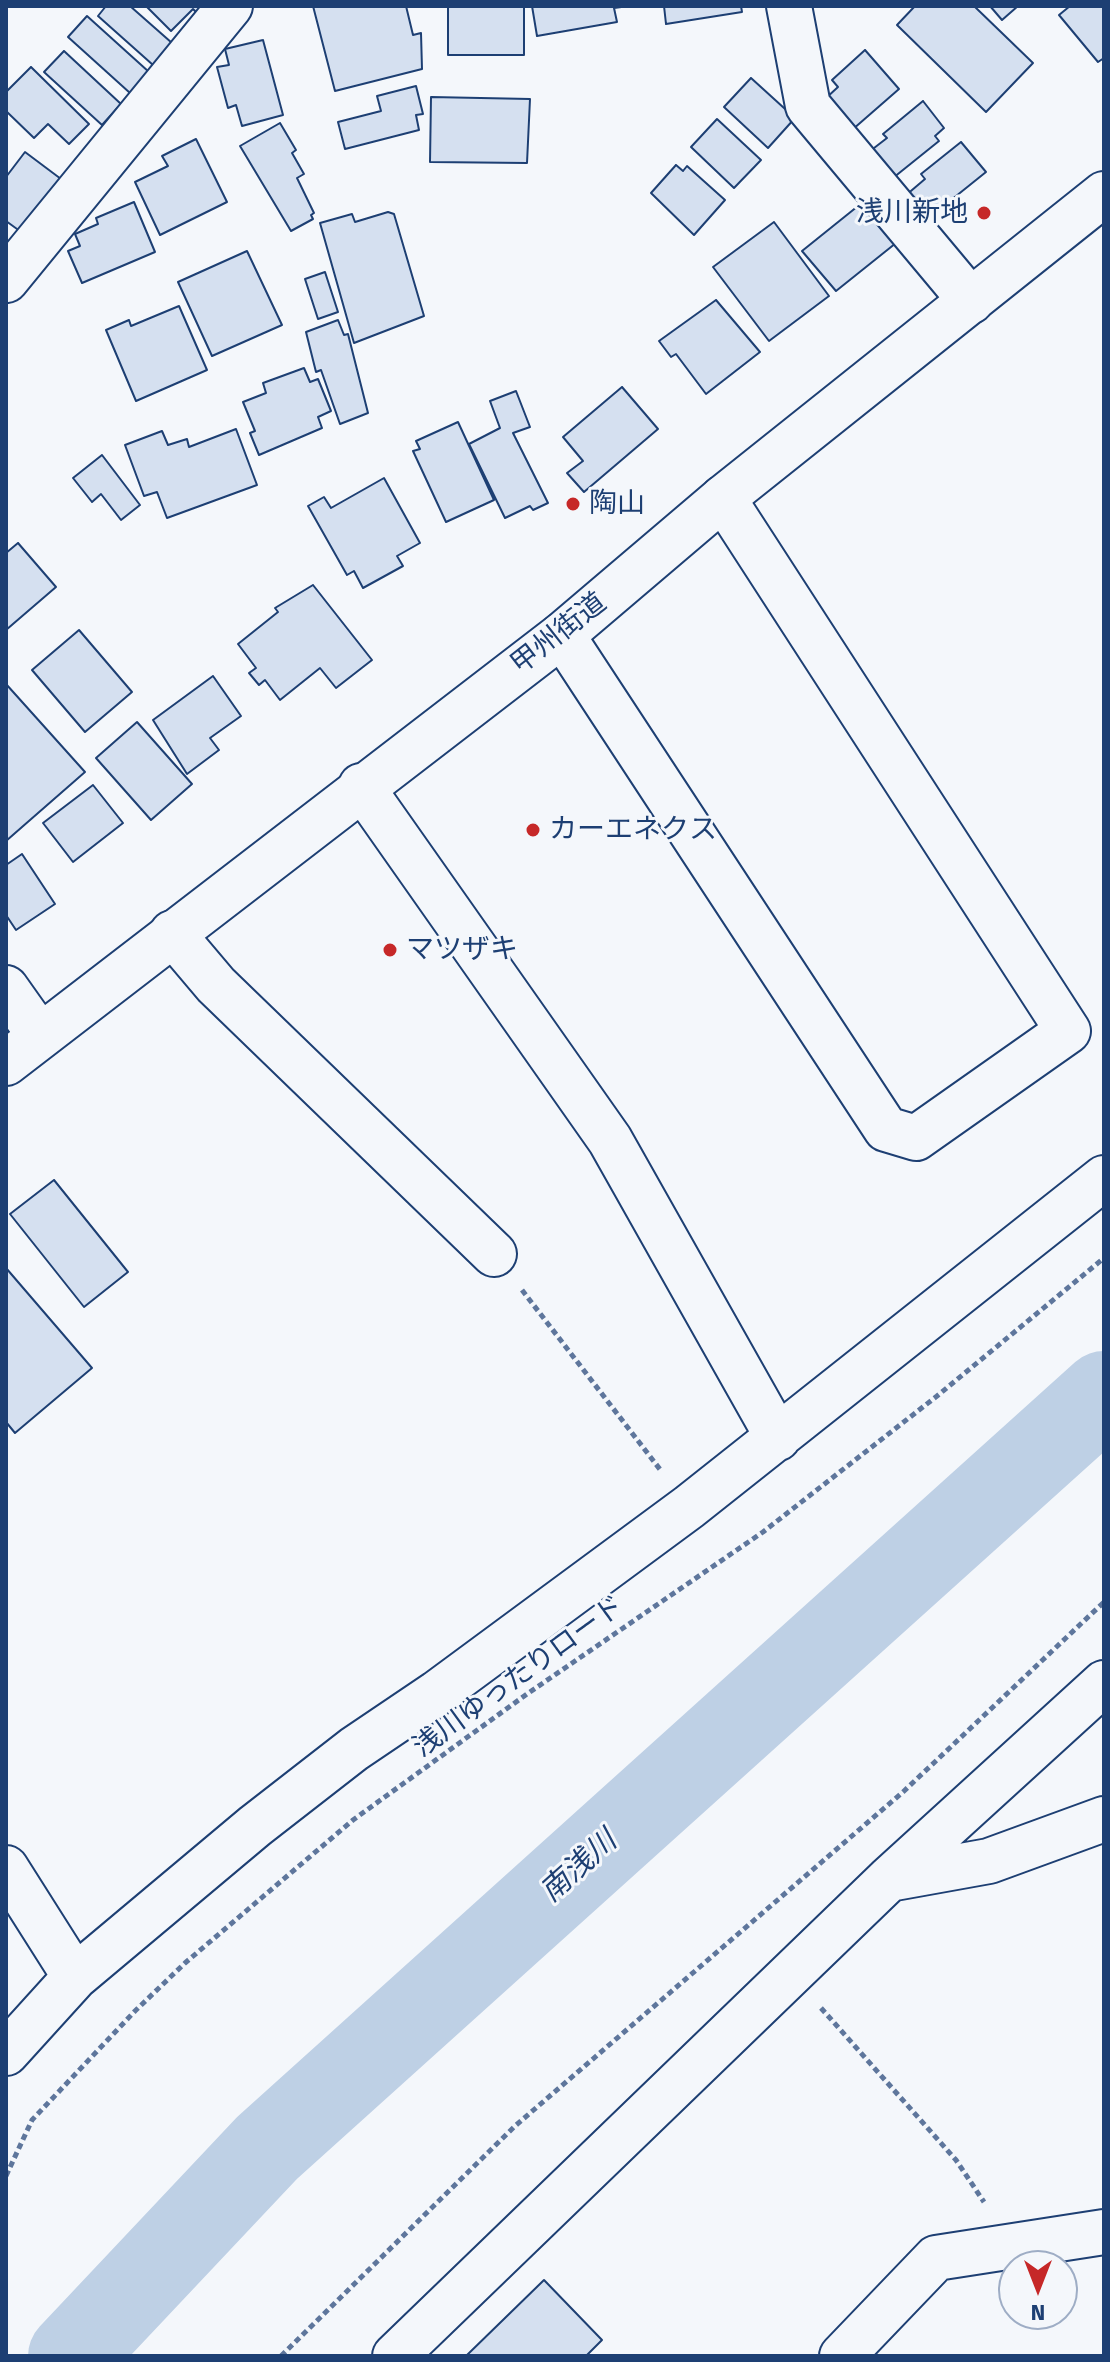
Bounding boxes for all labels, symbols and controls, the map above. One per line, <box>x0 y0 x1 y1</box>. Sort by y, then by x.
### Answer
place label: 浅川新地 <box>856 196 968 230</box>
marker: 浅川新地 <box>975 204 993 222</box>
place label: 陶山 <box>589 487 645 521</box>
marker: 陶山 <box>564 495 582 513</box>
street label: 甲州街道 <box>505 586 613 682</box>
place label: カーエネクス <box>549 813 717 847</box>
marker: カーエネクス <box>524 821 542 839</box>
place label: マツザキ <box>406 933 518 967</box>
marker: マツザキ <box>381 941 399 959</box>
street label: 浅川ゆったりロード <box>407 1589 631 1765</box>
water label: 南浅川 <box>534 1824 624 1910</box>
north arrow <box>998 2250 1078 2330</box>
text: N <box>1031 2299 1045 2326</box>

